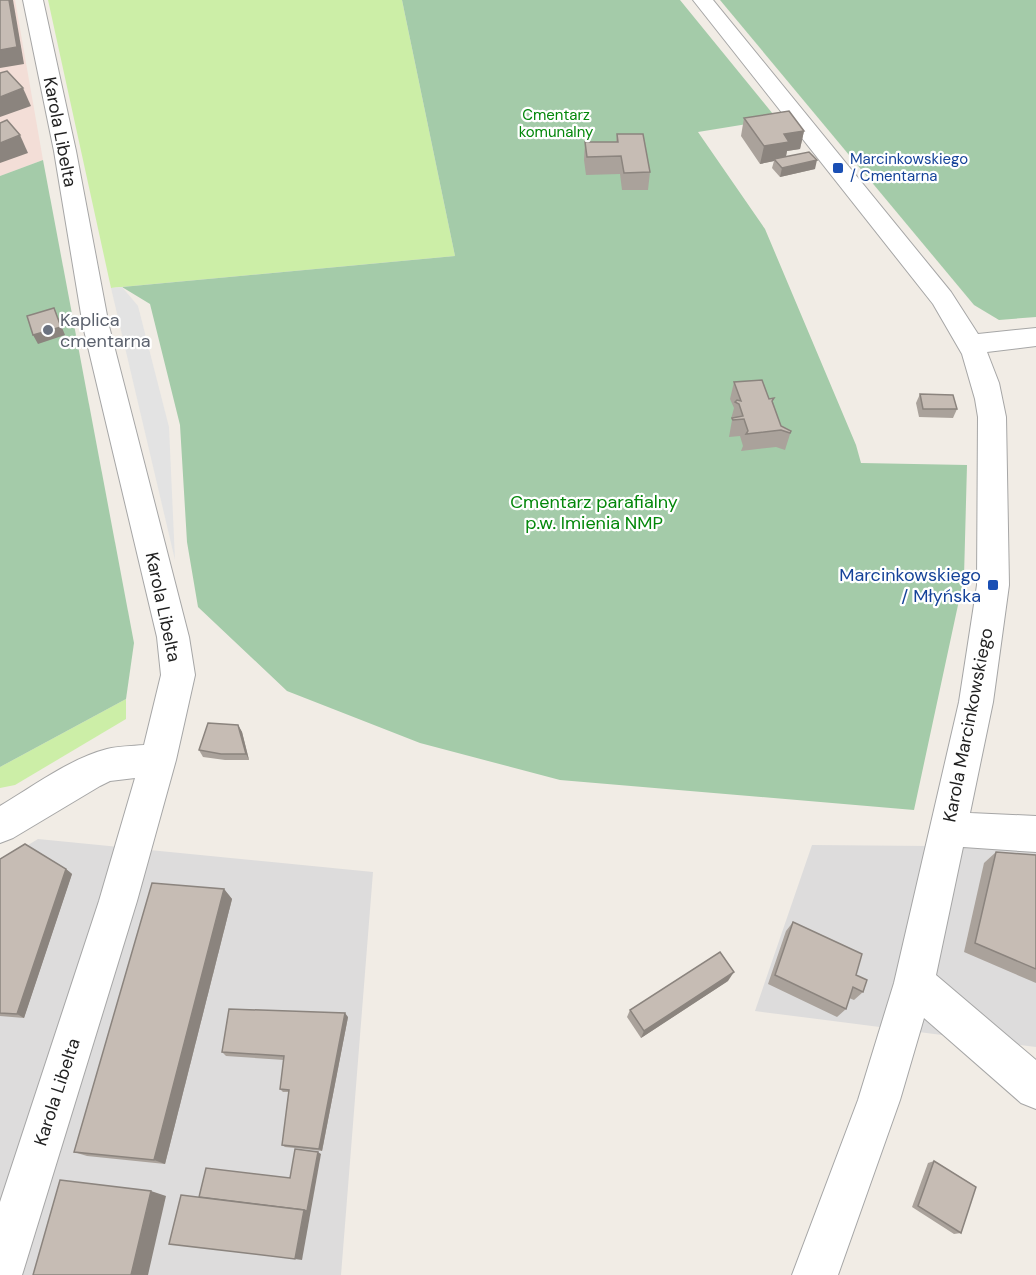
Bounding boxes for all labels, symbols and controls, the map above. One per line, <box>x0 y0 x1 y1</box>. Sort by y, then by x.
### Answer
street label: Karola Libelta <box>38 75 82 189</box>
park label: Cmentarz komunalny <box>519 105 594 142</box>
place label: Marcinkowskiego / Cmentarna <box>850 149 968 186</box>
marker: Marcinkowskiego / Cmentarna <box>831 161 845 175</box>
place label: Kaplica cmentarna <box>60 308 151 353</box>
marker: Kaplica cmentarna <box>41 323 55 337</box>
park label: Cmentarz parafialny p.w. Imienia NMP <box>510 490 678 535</box>
street label: Karola Libelta <box>140 550 186 664</box>
place label: Marcinkowskiego / Młyńska <box>839 563 981 608</box>
marker: Marcinkowskiego / Młyńska <box>986 578 1000 592</box>
street label: Karola Marcinkowskiego <box>937 626 999 824</box>
street label: Karola Libelta <box>28 1035 86 1149</box>

